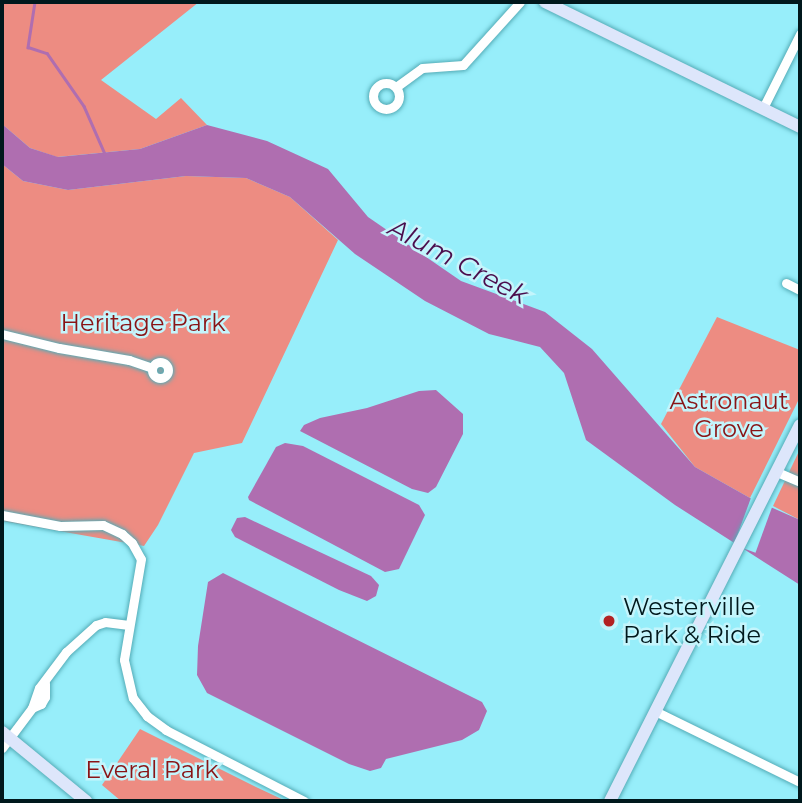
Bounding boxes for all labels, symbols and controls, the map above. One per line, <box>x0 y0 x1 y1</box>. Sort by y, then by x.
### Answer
water label: Alum Creek <box>383 212 533 312</box>
park label: Heritage Park <box>60 309 226 337</box>
park label: Astronaut Grove <box>669 387 789 443</box>
place label: Westerville Park & Ride <box>623 593 761 649</box>
marker: Westerville Park & Ride <box>601 613 617 629</box>
park label: Everal Park <box>85 756 219 784</box>

